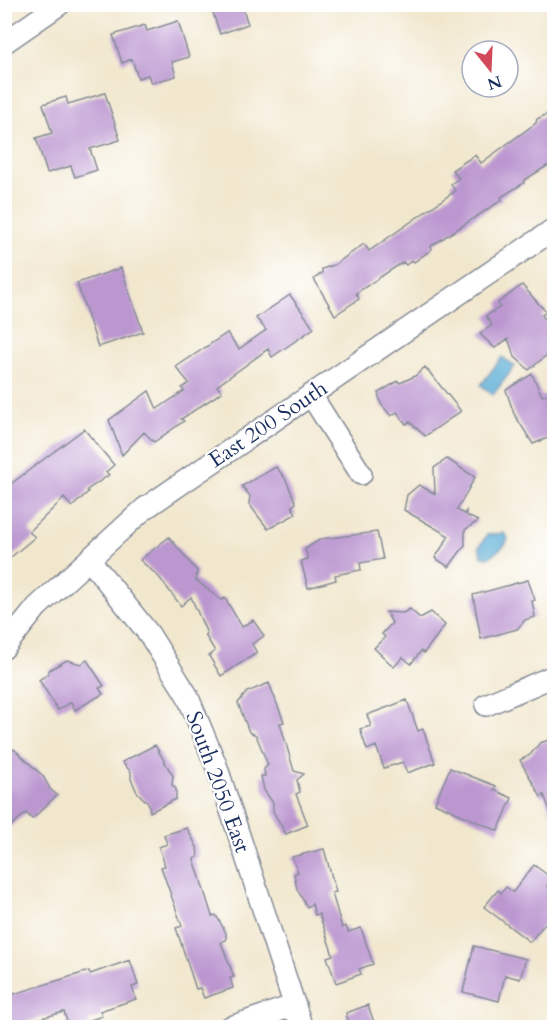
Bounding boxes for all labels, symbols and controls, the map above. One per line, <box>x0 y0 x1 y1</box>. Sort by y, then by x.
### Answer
north arrow <box>460 39 520 99</box>
text: N <box>484 70 504 95</box>
street label: East 200 South <box>203 373 333 475</box>
street label: South 2050 East <box>179 707 257 857</box>

